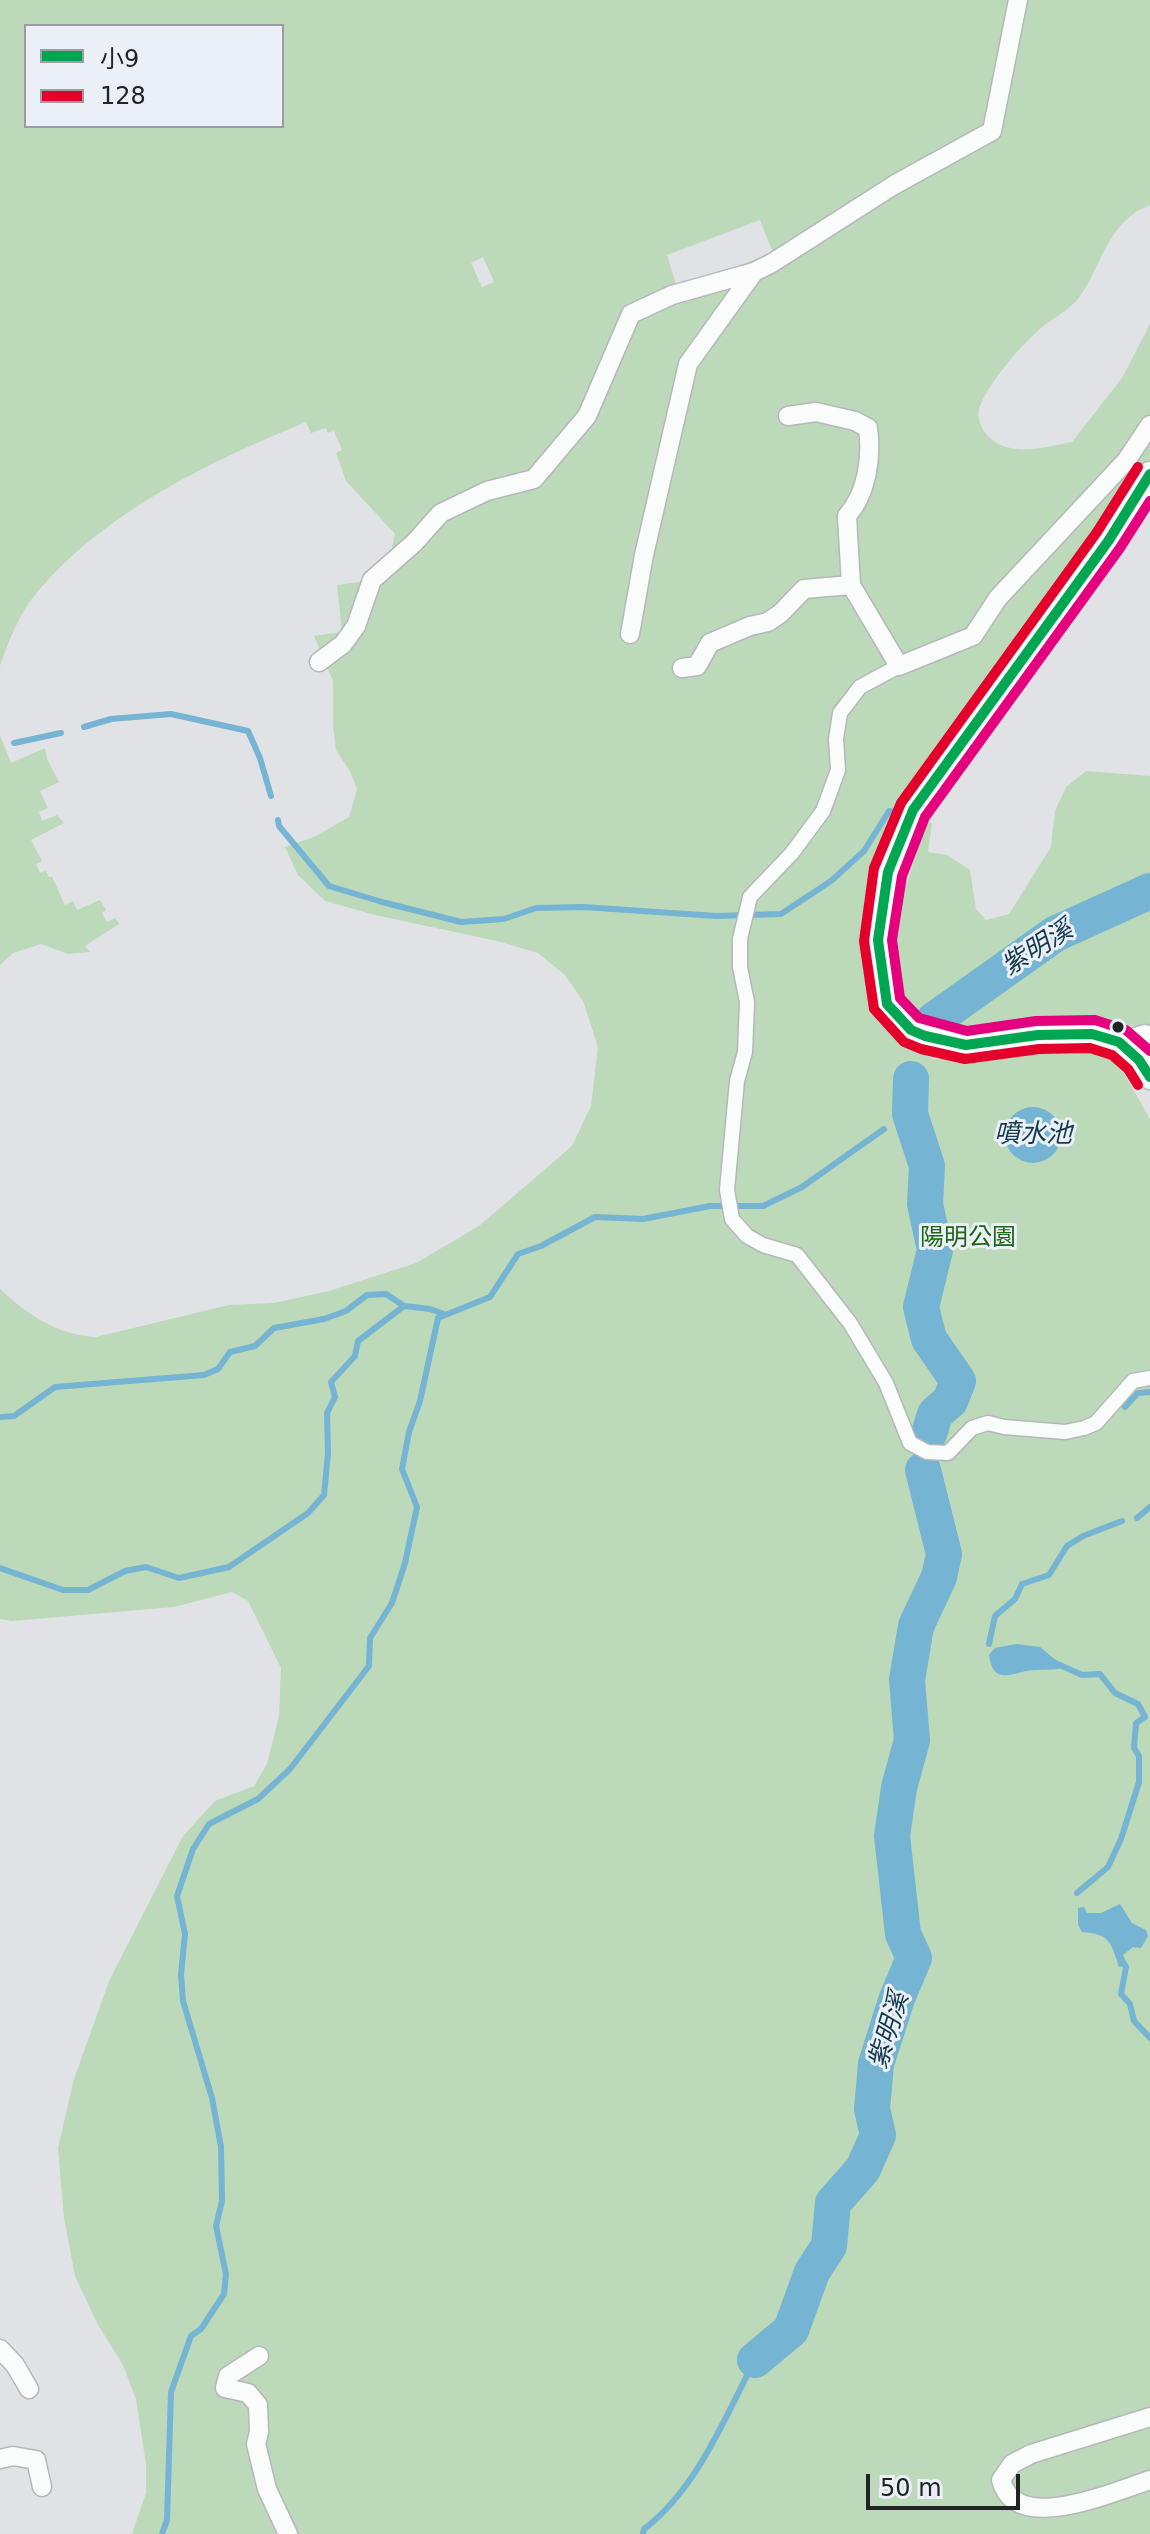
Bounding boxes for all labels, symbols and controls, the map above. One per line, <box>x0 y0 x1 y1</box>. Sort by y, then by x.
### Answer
legend <box>24 24 284 128</box>
text: 小9 <box>100 45 139 73</box>
text: 128 <box>100 82 146 110</box>
water label: 紫明溪 <box>997 915 1079 983</box>
unlabelled marker <box>1110 1019 1126 1035</box>
water label: 噴水池 <box>994 1119 1072 1151</box>
park label: 陽明公園 <box>920 1225 1016 1253</box>
water label: 紫明溪 <box>864 1989 916 2073</box>
scale bar <box>870 2458 1024 2508</box>
text: 50 m <box>880 2474 942 2502</box>

